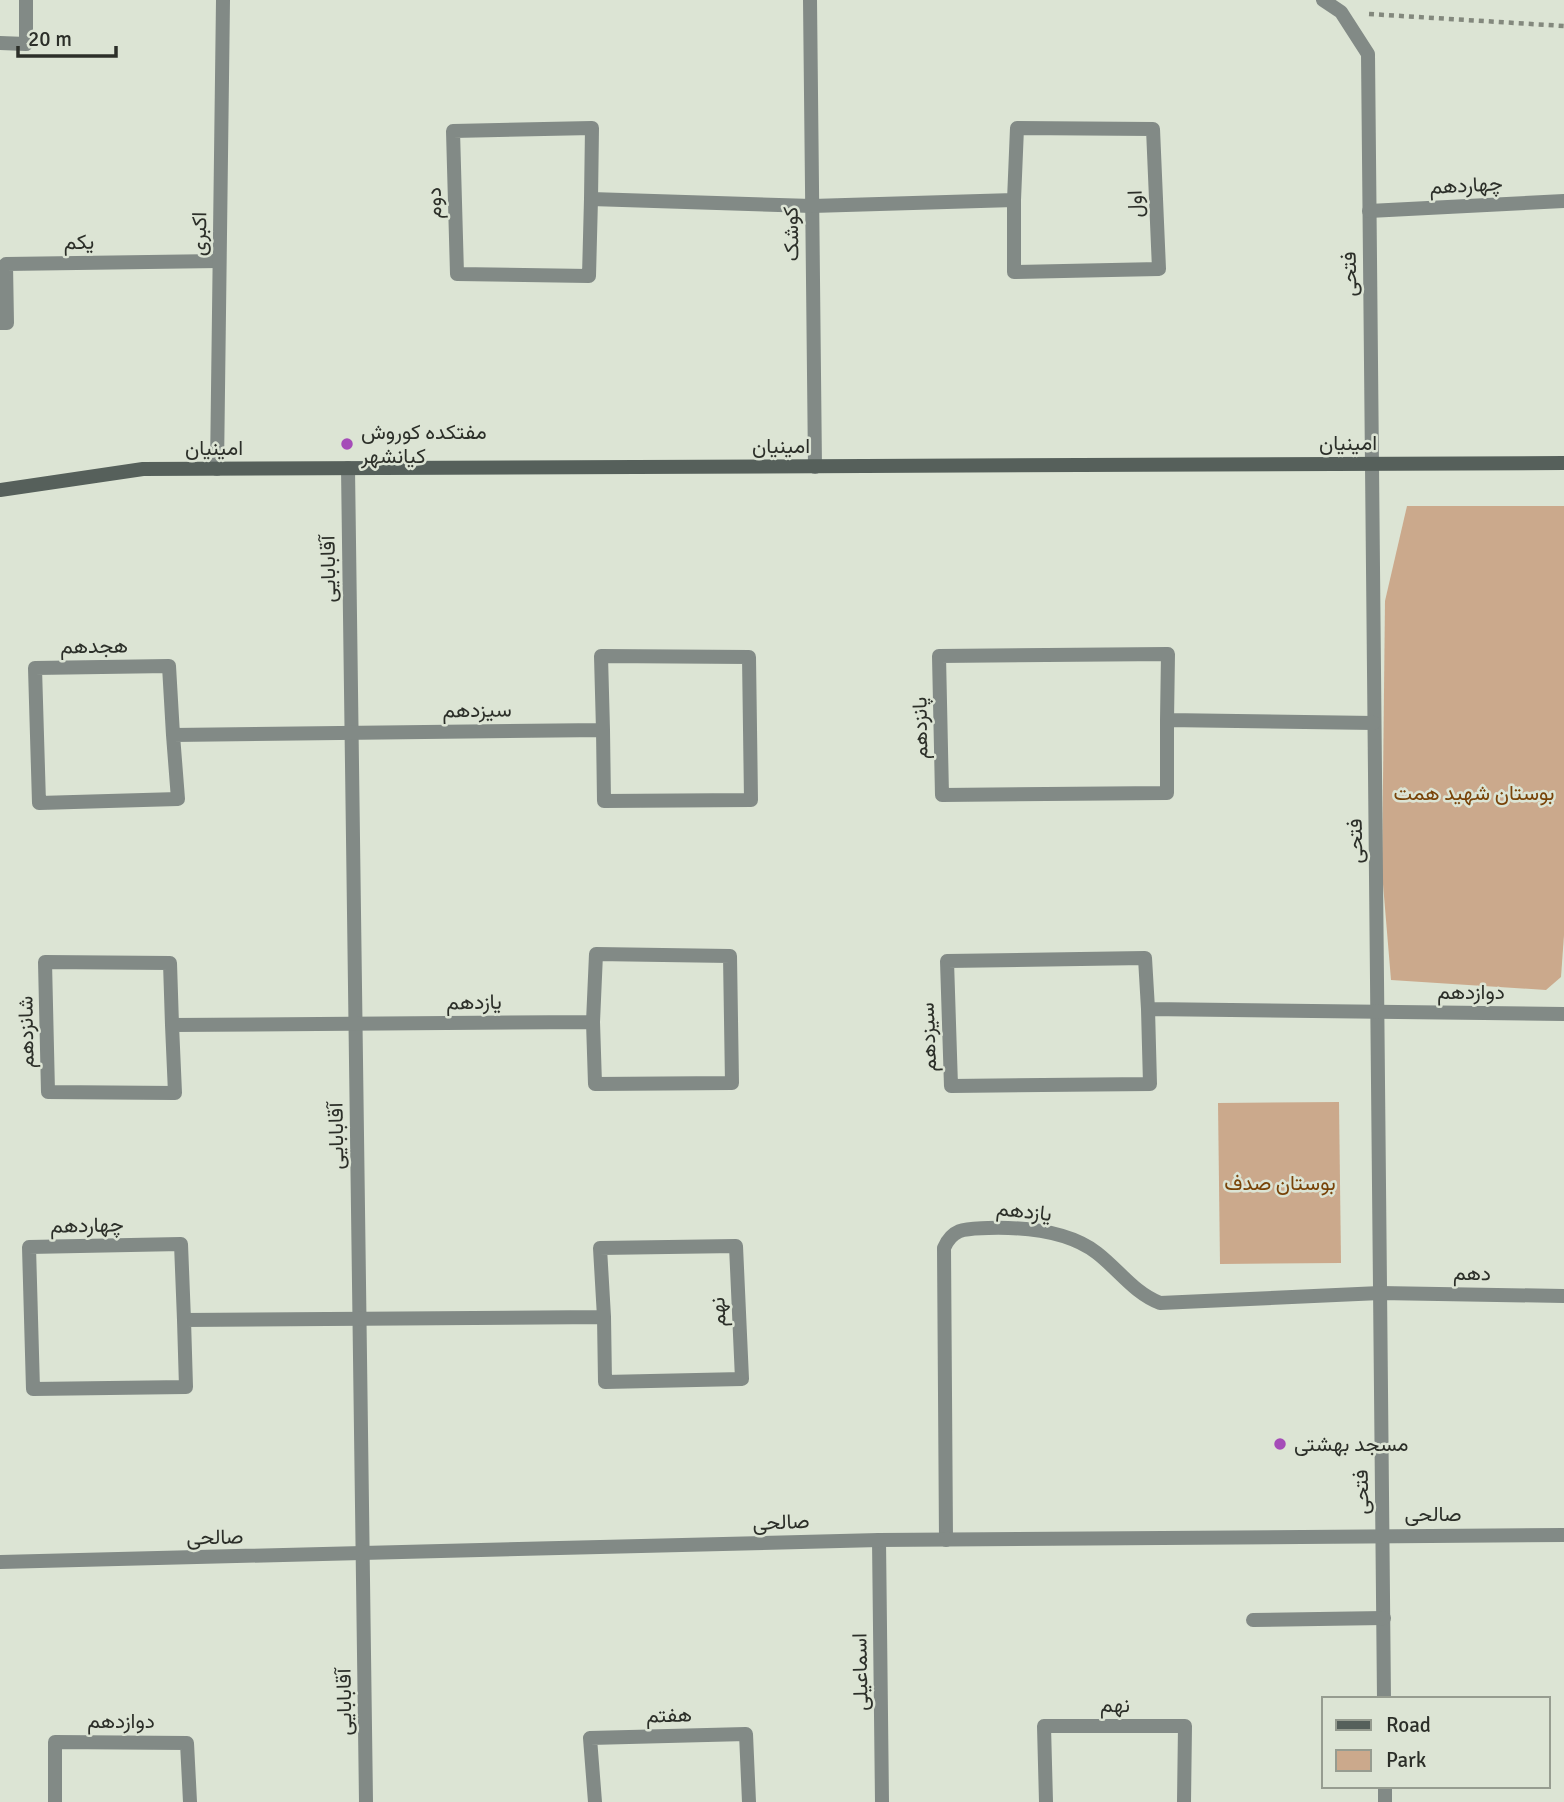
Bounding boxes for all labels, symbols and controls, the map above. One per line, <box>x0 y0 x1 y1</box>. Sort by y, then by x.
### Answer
scale bar <box>18 14 116 58</box>
text: 20 m <box>28 26 72 52</box>
street label: چهاردهم <box>1429 170 1503 201</box>
street label: دوم <box>421 187 448 219</box>
street label: اول <box>1122 190 1148 218</box>
street label: کوشک <box>778 206 804 262</box>
street label: اکبری <box>186 212 212 256</box>
street label: یکم <box>63 229 95 256</box>
street label: فتحی <box>1336 251 1362 297</box>
place label: مفتکده کوروش کیانشهر <box>360 419 487 469</box>
street label: امینیان <box>1319 430 1377 456</box>
street label: امینیان <box>752 433 810 459</box>
street label: امینیان <box>185 435 243 461</box>
marker: مفتکده کوروش کیانشهر <box>339 436 355 452</box>
street label: آقابابایی <box>314 533 342 603</box>
street label: هجدهم <box>60 632 128 661</box>
street label: سیزدهم <box>442 696 512 725</box>
street label: پانزدهم <box>906 697 935 759</box>
park label: بوستان شهید همت <box>1393 780 1555 806</box>
street label: فتحی <box>1342 818 1368 864</box>
street label: دوازدهم <box>1437 979 1505 1006</box>
street label: یازدهم <box>446 989 502 1016</box>
street label: شانزدهم <box>12 996 41 1068</box>
street label: سیزدهم <box>914 1002 943 1072</box>
street label: آقابابایی <box>322 1100 350 1170</box>
park label: بوستان صدف <box>1224 1170 1336 1196</box>
street label: یازدهم <box>995 1195 1053 1228</box>
street label: چهاردهم <box>50 1211 124 1240</box>
street label: دهم <box>1453 1260 1491 1287</box>
street label: نهم <box>704 1296 733 1328</box>
place label: مسجد بهشتی <box>1294 1431 1409 1457</box>
marker: مسجد بهشتی <box>1272 1436 1288 1452</box>
street label: فتحی <box>1348 1469 1374 1515</box>
street label: صالحی <box>1404 1501 1462 1527</box>
street label: صالحی <box>752 1508 810 1536</box>
street label: صالحی <box>186 1524 244 1550</box>
street label: اسماعیلی <box>846 1633 874 1711</box>
street label: آقابابایی <box>330 1666 358 1736</box>
street label: نهم <box>1100 1692 1130 1719</box>
legend <box>1322 1697 1550 1788</box>
street label: هفتم <box>646 1702 692 1729</box>
street label: دوازدهم <box>87 1708 155 1735</box>
text: Road <box>1386 1712 1431 1738</box>
text: Park <box>1386 1747 1427 1773</box>

